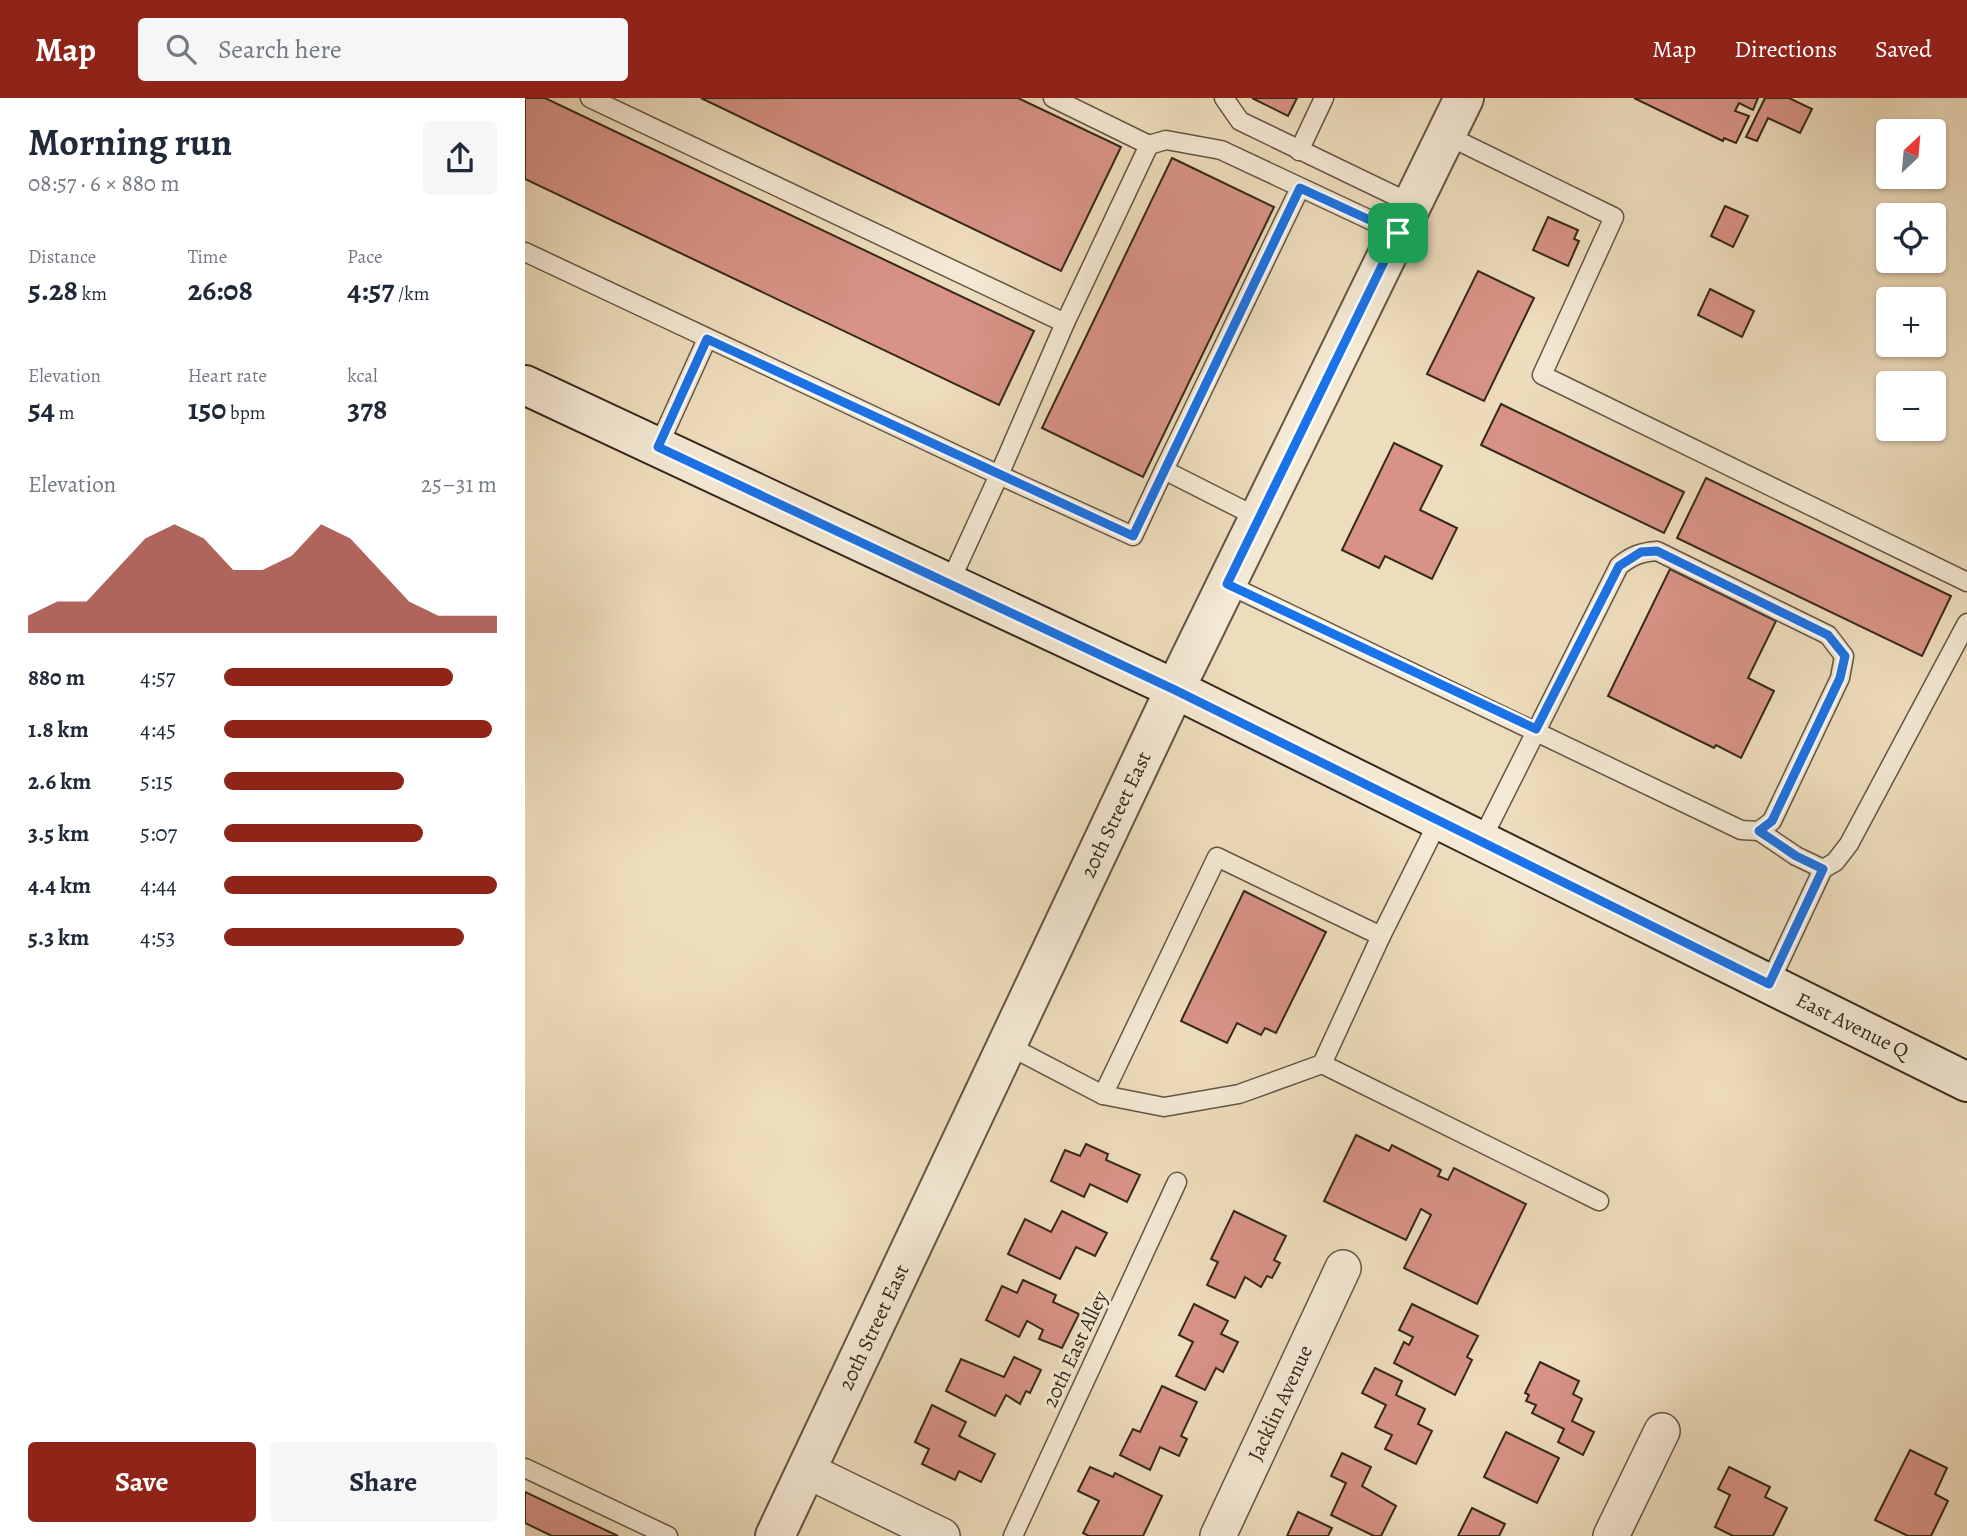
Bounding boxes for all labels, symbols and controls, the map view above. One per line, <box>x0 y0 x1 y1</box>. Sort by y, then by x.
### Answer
search box <box>138 18 628 81</box>
text: Map <box>35 27 96 72</box>
icon: search <box>162 30 200 68</box>
text: Search here <box>218 32 342 67</box>
text: Map <box>1652 33 1696 65</box>
text: Directions <box>1734 33 1837 65</box>
text: Saved <box>1875 33 1932 65</box>
text: Morning run <box>28 116 232 168</box>
north arrow <box>1876 119 1946 189</box>
map controls <box>1876 119 1946 441</box>
button: share <box>423 121 497 195</box>
text: 08:57 · 6 × 880 m <box>28 168 180 199</box>
pin <box>1368 203 1428 263</box>
button: locate <box>1876 203 1946 273</box>
icon: arrive <box>1379 214 1417 252</box>
text: Distance <box>28 244 96 270</box>
text: Time <box>188 244 227 270</box>
text: Pace <box>347 244 383 270</box>
text: 5.28 <box>28 270 78 310</box>
text: 26:08 <box>188 270 253 310</box>
text: 4:57 <box>347 270 394 310</box>
text: km <box>78 281 107 307</box>
text: /km <box>394 281 429 307</box>
button: + <box>1876 287 1946 357</box>
text: Elevation <box>28 363 101 389</box>
text: Heart rate <box>188 363 267 389</box>
text: kcal <box>347 363 378 389</box>
button: − <box>1876 371 1946 441</box>
text: 54 <box>28 389 55 429</box>
text: 150 <box>188 389 226 429</box>
text: 378 <box>347 389 387 429</box>
text: m <box>55 400 75 426</box>
text: bpm <box>226 400 266 426</box>
text: Elevation <box>28 469 116 500</box>
text: 25–31 m <box>421 469 497 500</box>
text: 880 m <box>28 662 85 693</box>
text: 4:57 <box>140 662 175 693</box>
text: 1.8 km <box>28 714 89 745</box>
text: 4:45 <box>140 714 176 745</box>
street label: 20th Street East <box>1074 747 1158 882</box>
text: 2.6 km <box>28 766 91 797</box>
text: 5:15 <box>140 766 173 797</box>
text: 3.5 km <box>28 818 89 849</box>
text: 5:07 <box>140 818 177 849</box>
text: 4.4 km <box>28 870 91 901</box>
text: 4:44 <box>140 870 177 901</box>
text: 5.3 km <box>28 922 89 953</box>
text: 4:53 <box>140 922 175 953</box>
street label: East Avenue Q <box>1791 985 1916 1066</box>
street label: 20th Street East <box>832 1259 915 1395</box>
street label: 20th East Alley <box>1036 1286 1115 1412</box>
street label: Jacklin Avenue <box>1241 1340 1319 1465</box>
button: Save <box>28 1442 256 1522</box>
button: Share <box>270 1442 497 1522</box>

